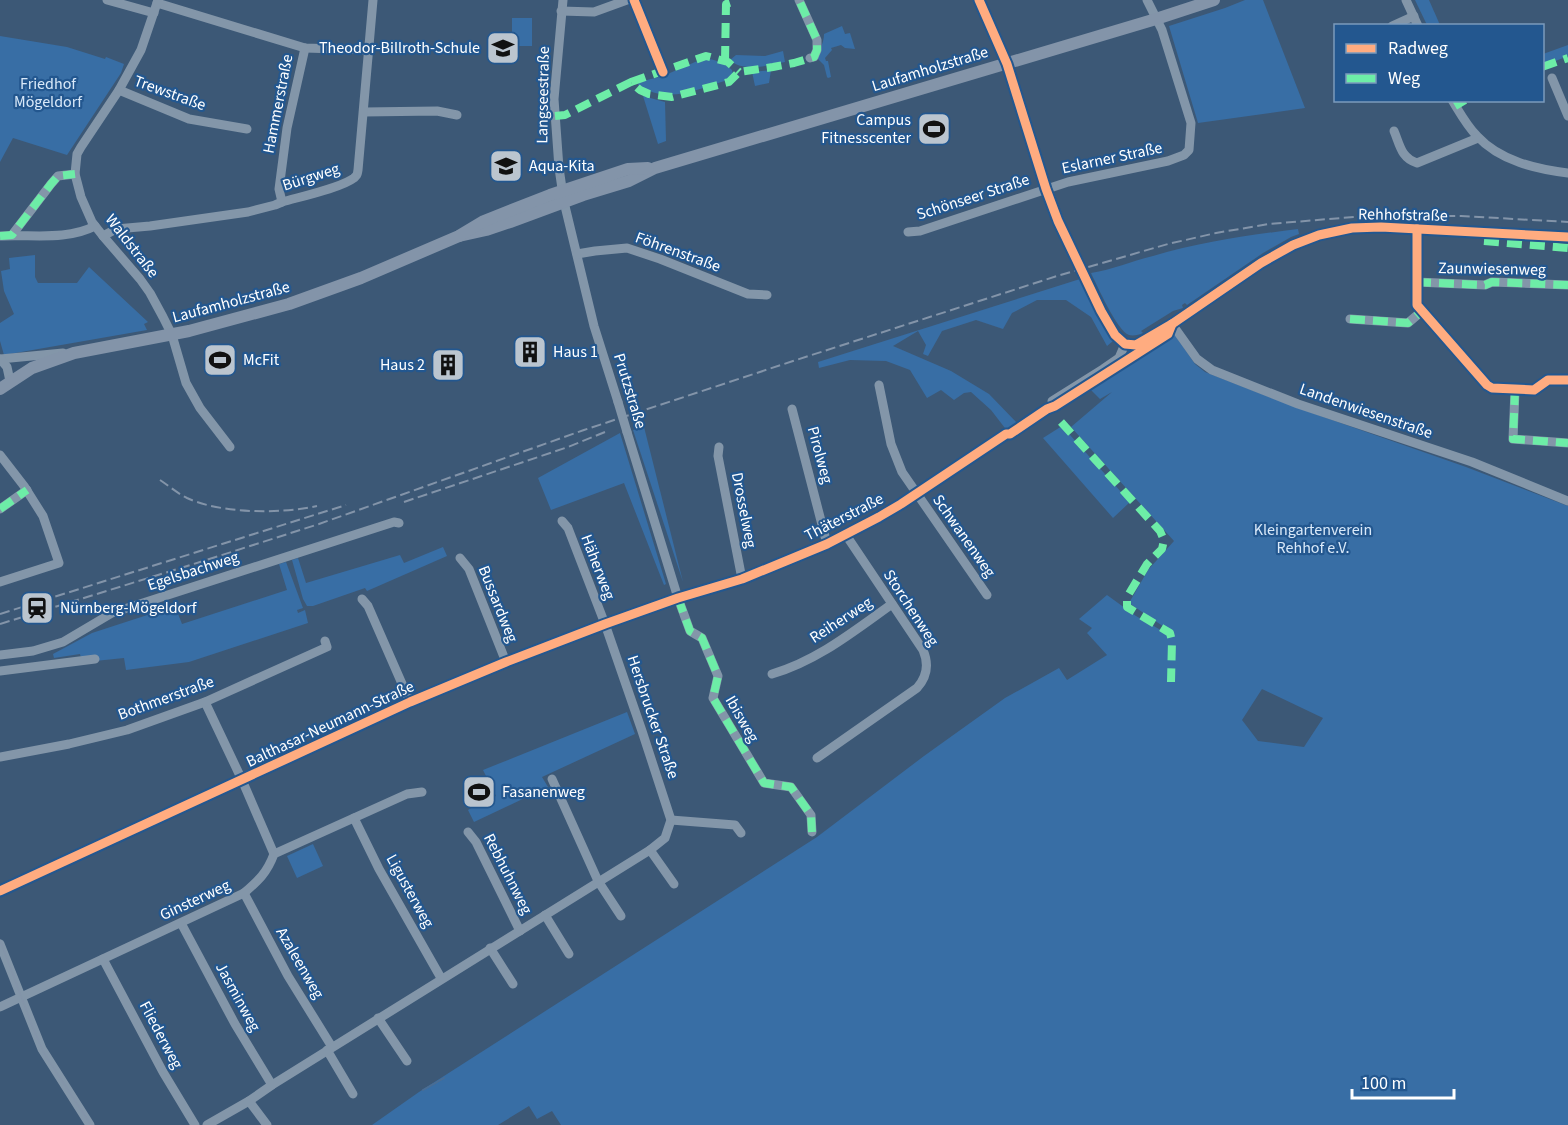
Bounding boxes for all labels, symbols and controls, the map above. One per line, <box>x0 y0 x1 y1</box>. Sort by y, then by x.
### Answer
legend <box>1334 24 1544 102</box>
school or university icon: Theodor-Billroth-Schule <box>485 30 521 66</box>
text: Radweg <box>1388 36 1448 61</box>
place label: Theodor-Billroth-Schule <box>319 37 480 59</box>
street label: Laufamholzstraße <box>869 41 991 97</box>
street label: Langseestraße <box>531 46 555 144</box>
street label: Hammerstraße <box>258 52 298 155</box>
text: Weg <box>1388 66 1420 91</box>
street label: Trewstraße <box>131 70 209 116</box>
park label: Friedhof Mögeldorf <box>14 73 83 113</box>
place label: Campus Fitnesscenter <box>821 109 911 149</box>
sports icon: Campus Fitnesscenter <box>916 111 952 147</box>
street label: Eslarner Straße <box>1060 137 1164 179</box>
school or university icon: Aqua-Kita <box>488 148 524 184</box>
place label: Aqua-Kita <box>529 155 595 177</box>
street label: Bürgweg <box>280 157 342 197</box>
street label: Schönseer Straße <box>914 168 1032 226</box>
street label: Rehhofstraße <box>1358 203 1448 227</box>
street label: Waldstraße <box>100 209 164 283</box>
street label: Föhrenstraße <box>632 226 724 278</box>
street label: Zaunwiesenweg <box>1438 257 1546 281</box>
street label: Laufamholzstraße <box>170 276 292 328</box>
building icon: Haus 1 <box>512 334 548 370</box>
place label: Haus 1 <box>553 341 598 363</box>
sports icon: McFit <box>202 342 238 378</box>
building icon: Haus 2 <box>430 347 466 383</box>
place label: McFit <box>243 349 280 371</box>
street label: Prutzstraße <box>608 351 652 431</box>
place label: Haus 2 <box>380 354 425 376</box>
street label: Landenwiesenstraße <box>1297 378 1435 444</box>
street label: Pirolweg <box>802 424 838 486</box>
street label: Drosselweg <box>726 470 762 550</box>
street label: Thäterstraße <box>801 488 887 546</box>
street label: Schwanenweg <box>927 490 1001 582</box>
park label: Kleingartenverein Rehhof e.V. <box>1254 519 1372 559</box>
street label: Häherweg <box>575 531 621 603</box>
street label: Egelsbachweg <box>144 546 242 596</box>
street label: Bussardweg <box>473 562 523 646</box>
street label: Storchenweg <box>878 565 944 651</box>
station icon: Nürnberg-Mögeldorf <box>19 590 55 626</box>
street label: Reiherweg <box>805 592 877 648</box>
place label: Nürnberg-Mögeldorf <box>60 597 198 619</box>
street label: Hersbrucker Straße <box>622 652 684 782</box>
street label: Bothmerstraße <box>115 670 217 726</box>
street label: Balthasar-Neumann-Straße <box>242 675 418 773</box>
street label: Ibisweg <box>720 691 764 747</box>
sports icon: Fasanenweg <box>461 774 497 810</box>
place label: Fasanenweg <box>502 781 585 803</box>
street label: Rebhuhnweg <box>478 830 538 918</box>
street label: Ligusterweg <box>381 850 439 932</box>
street label: Ginsterweg <box>156 874 234 926</box>
street label: Azaleenweg <box>271 923 329 1003</box>
street label: Jasminweg <box>210 959 266 1035</box>
street label: Fliederweg <box>134 997 188 1073</box>
scale bar <box>1352 1062 1454 1100</box>
text: 100 m <box>1361 1071 1406 1096</box>

